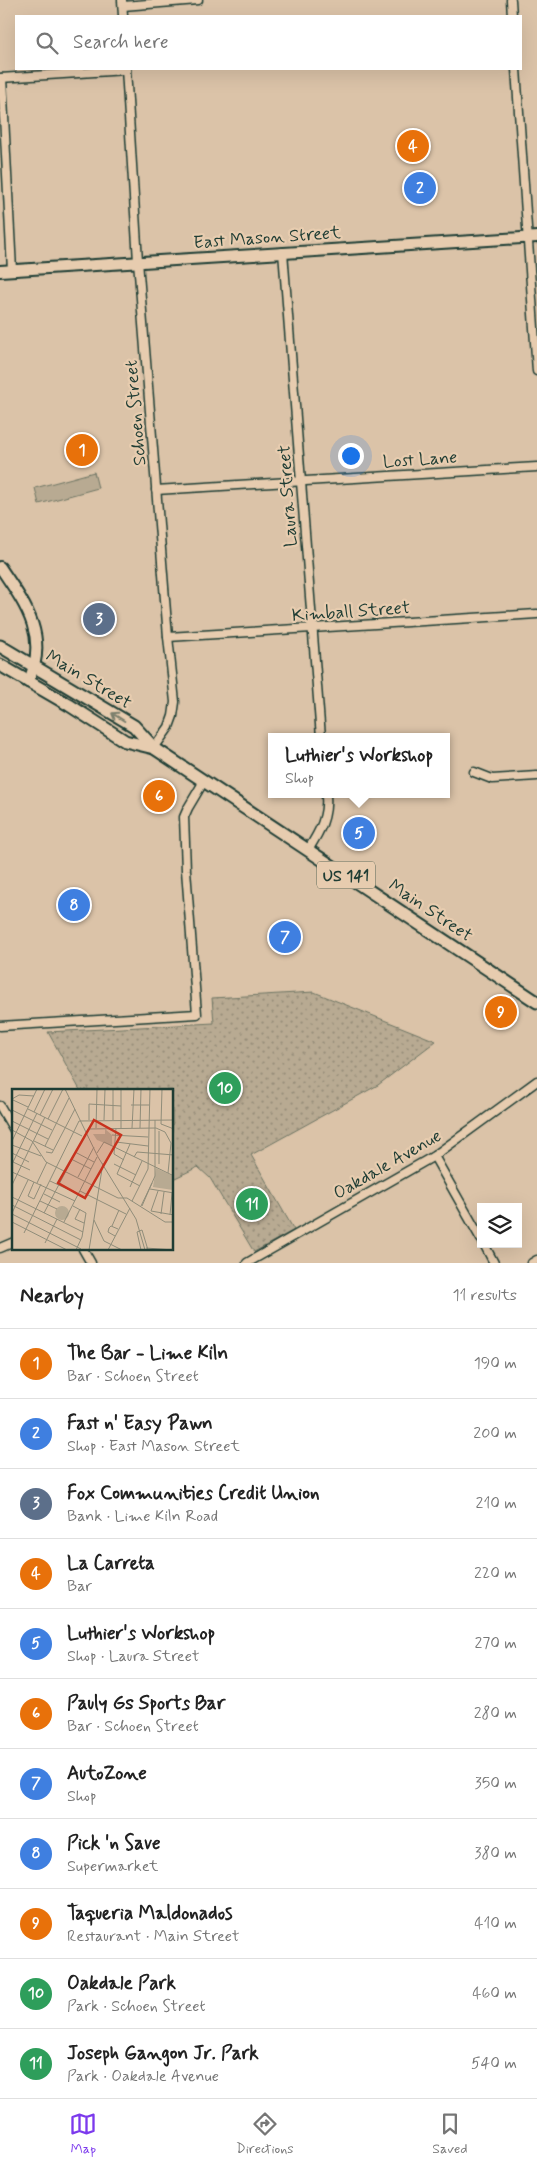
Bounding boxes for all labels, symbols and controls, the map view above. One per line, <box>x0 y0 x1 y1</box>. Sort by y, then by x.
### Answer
search box <box>15 15 522 70</box>
icon: search <box>33 29 61 57</box>
text: Search here <box>73 30 169 55</box>
pin: 4 <box>397 127 429 165</box>
pin: 2 <box>404 169 436 207</box>
street label: East Mason Street <box>193 221 342 255</box>
street label: Schoen Street <box>119 359 153 467</box>
pin: 1 <box>66 431 98 469</box>
your location <box>338 443 364 469</box>
street label: Laura Street <box>272 444 304 548</box>
street label: Lost Lane <box>382 445 458 475</box>
street label: Kimball Street <box>291 596 411 628</box>
pin: 3 <box>83 600 115 638</box>
street label: Main Street <box>41 645 136 715</box>
one-way arrow <box>112 711 126 721</box>
popup <box>268 733 450 798</box>
text: Luthier's Workshop <box>285 743 433 768</box>
text: Shop <box>285 768 314 789</box>
pin: 6 <box>143 777 175 815</box>
pin: 5 <box>343 814 375 852</box>
road number: US 141 <box>317 862 375 888</box>
street label: Main Street <box>384 874 477 948</box>
pin: 8 <box>58 886 90 924</box>
pin: 7 <box>269 918 301 956</box>
pin: 9 <box>485 993 517 1031</box>
pin: 10 <box>209 1069 241 1107</box>
inset map <box>12 1089 174 1250</box>
street label: Oakdale Avenue <box>329 1124 446 1206</box>
pin: 11 <box>236 1185 268 1223</box>
map controls <box>477 1203 522 1248</box>
button: layers <box>477 1203 522 1248</box>
text: Nearby <box>20 1282 84 1310</box>
text: 11 results <box>452 1285 517 1306</box>
text: The Bar - Lime Kiln <box>67 1341 228 1366</box>
text: 1 <box>32 1353 40 1374</box>
text: 190 m <box>474 1353 517 1374</box>
text: Bar · Schoen Street <box>67 1366 199 1387</box>
text: Fast n' Easy Pawn <box>67 1411 213 1436</box>
text: 2 <box>32 1423 40 1444</box>
text: 200 m <box>473 1423 517 1444</box>
text: Shop · East Mason Street <box>67 1436 240 1457</box>
text: Fox Communities Credit Union <box>67 1481 320 1506</box>
text: 3 <box>32 1493 40 1514</box>
text: 210 m <box>476 1493 517 1514</box>
text: Bank · Lime Kiln Road <box>67 1506 218 1527</box>
text: La Carreta <box>67 1551 155 1576</box>
text: 4 <box>31 1563 41 1584</box>
text: 220 m <box>474 1563 517 1584</box>
text: Bar <box>67 1576 92 1597</box>
text: Luthier's Workshop <box>67 1621 215 1646</box>
text: 5 <box>31 1633 41 1654</box>
text: 270 m <box>474 1633 517 1654</box>
text: Shop · Laura Street <box>67 1646 199 1667</box>
text: Pauly Gs Sports Bar <box>67 1691 225 1716</box>
text: 6 <box>32 1703 40 1724</box>
text: 280 m <box>474 1703 517 1724</box>
text: Bar · Schoen Street <box>67 1716 199 1737</box>
text: AutoZone <box>67 1761 147 1786</box>
text: 7 <box>31 1773 41 1794</box>
text: 350 m <box>475 1773 517 1794</box>
text: Shop <box>67 1786 96 1807</box>
text: Pick 'n Save <box>67 1831 161 1856</box>
text: 8 <box>31 1843 41 1864</box>
text: 380 m <box>474 1843 517 1864</box>
text: Supermarket <box>67 1856 158 1877</box>
text: Taqueria Maldonados <box>67 1901 233 1926</box>
text: 9 <box>32 1913 40 1934</box>
text: 410 m <box>474 1913 517 1934</box>
text: Restaurant · Main Street <box>67 1926 240 1947</box>
text: Oakdale Park <box>67 1971 176 1996</box>
text: 10 <box>28 1983 44 2004</box>
text: 460 m <box>472 1983 517 2004</box>
text: Park · Schoen Street <box>67 1996 206 2017</box>
text: Joseph Gangon Jr. Park <box>67 2041 259 2066</box>
text: 11 <box>29 2053 43 2074</box>
text: 540 m <box>471 2053 517 2074</box>
text: Park · Oakdale Avenue <box>67 2066 219 2087</box>
tab: Map <box>69 2110 97 2158</box>
tab: Directions <box>236 2110 294 2158</box>
tab: Saved <box>432 2110 468 2158</box>

